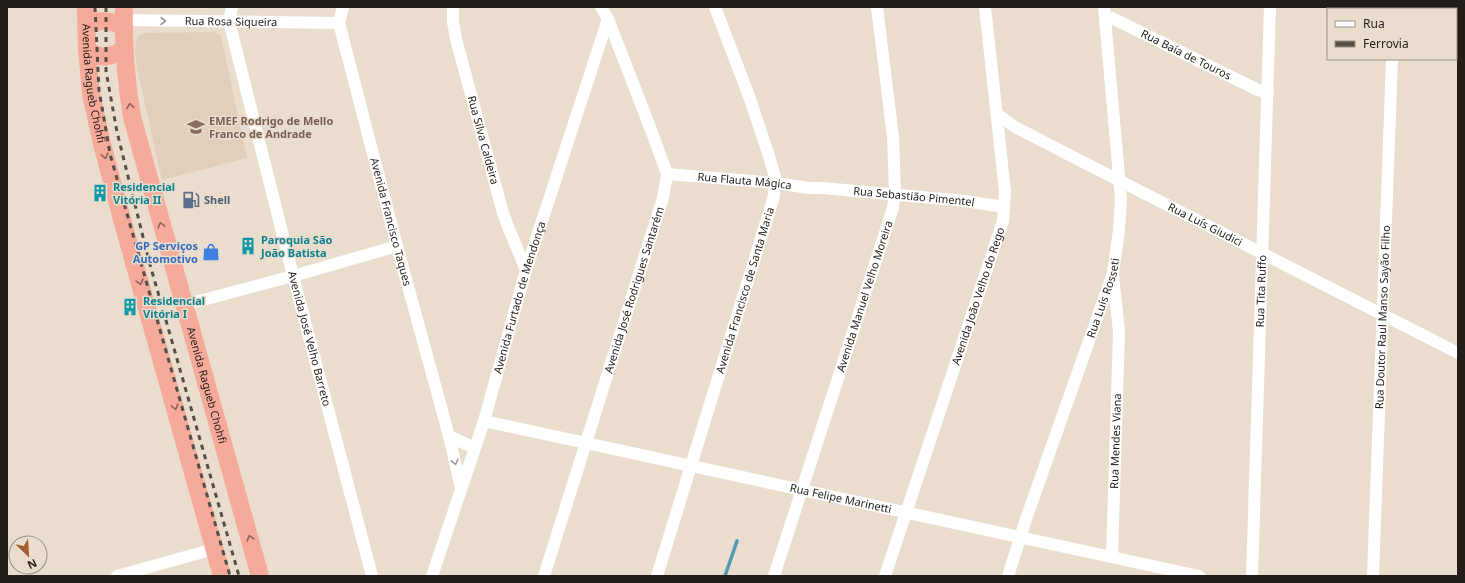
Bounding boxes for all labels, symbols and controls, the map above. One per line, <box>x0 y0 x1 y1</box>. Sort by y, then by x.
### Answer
legend <box>1327 8 1457 60</box>
street label: Rua Rosa Siqueira <box>185 13 277 29</box>
text: Rua <box>1363 15 1385 32</box>
one-way arrow <box>160 17 166 25</box>
street label: Avenida Ragueb Chohfi <box>79 23 110 144</box>
street label: Rua Baía de Touros <box>1139 26 1234 83</box>
text: Ferrovia <box>1363 35 1409 52</box>
street label: Rua Silva Caldeira <box>465 94 503 186</box>
one-way arrow <box>126 103 135 109</box>
place label: EMEF Rodrigo de Mello Franco de Andrade <box>209 113 333 141</box>
school or university icon: EMEF Rodrigo de Mello Franco de Andrade <box>186 117 206 137</box>
one-way arrow <box>100 152 109 159</box>
street label: Avenida Francisco Taques <box>367 156 416 288</box>
street label: Rua Flauta Mágica <box>697 169 793 192</box>
place label: Residencial Vitória II <box>113 179 175 207</box>
building icon: Residencial Vitória II <box>90 183 110 203</box>
street label: Rua Sebastião Pimentel <box>853 183 976 209</box>
fuel station icon: Shell <box>181 190 201 210</box>
place label: Shell <box>204 192 230 207</box>
street label: Rua Luís Giudici <box>1166 199 1245 249</box>
street label: Avenida José Rodrigues Santarém <box>600 204 667 375</box>
street label: Avenida Francisco de Santa Maria <box>712 205 777 375</box>
street label: Avenida Manuel Velho Moreira <box>832 218 895 374</box>
street label: Avenida Furtado de Mendonça <box>490 219 548 375</box>
one-way arrow <box>157 222 166 229</box>
street label: Avenida João Velho do Rego <box>948 225 1008 367</box>
street label: Rua Doutor Raul Manso Sayão Filho <box>1371 225 1393 409</box>
place label: Paroquia São João Batista <box>260 232 332 260</box>
building icon: Paroquia São João Batista <box>238 236 258 256</box>
place label: GP Serviços Automotivo <box>133 238 198 266</box>
shop icon: GP Serviços Automotivo <box>201 242 221 262</box>
street label: Rua Tita Ruffo <box>1252 254 1269 328</box>
street label: Rua Luís Rosseti <box>1083 257 1122 340</box>
street label: Avenida José Velho Barreto <box>285 269 335 408</box>
one-way arrow <box>135 278 144 285</box>
place label: Residencial Vitória I <box>143 293 205 321</box>
building icon: Residencial Vitória I <box>120 297 140 317</box>
street label: Avenida Ragueb Chohfi <box>184 325 231 445</box>
street label: Rua Mendes Viana <box>1106 393 1124 489</box>
one-way arrow <box>170 403 178 410</box>
one-way arrow <box>450 459 458 465</box>
street label: Rua Felipe Marinetti <box>789 480 893 516</box>
north arrow <box>8 535 48 575</box>
one-way arrow <box>246 535 255 542</box>
text: N <box>25 556 40 573</box>

